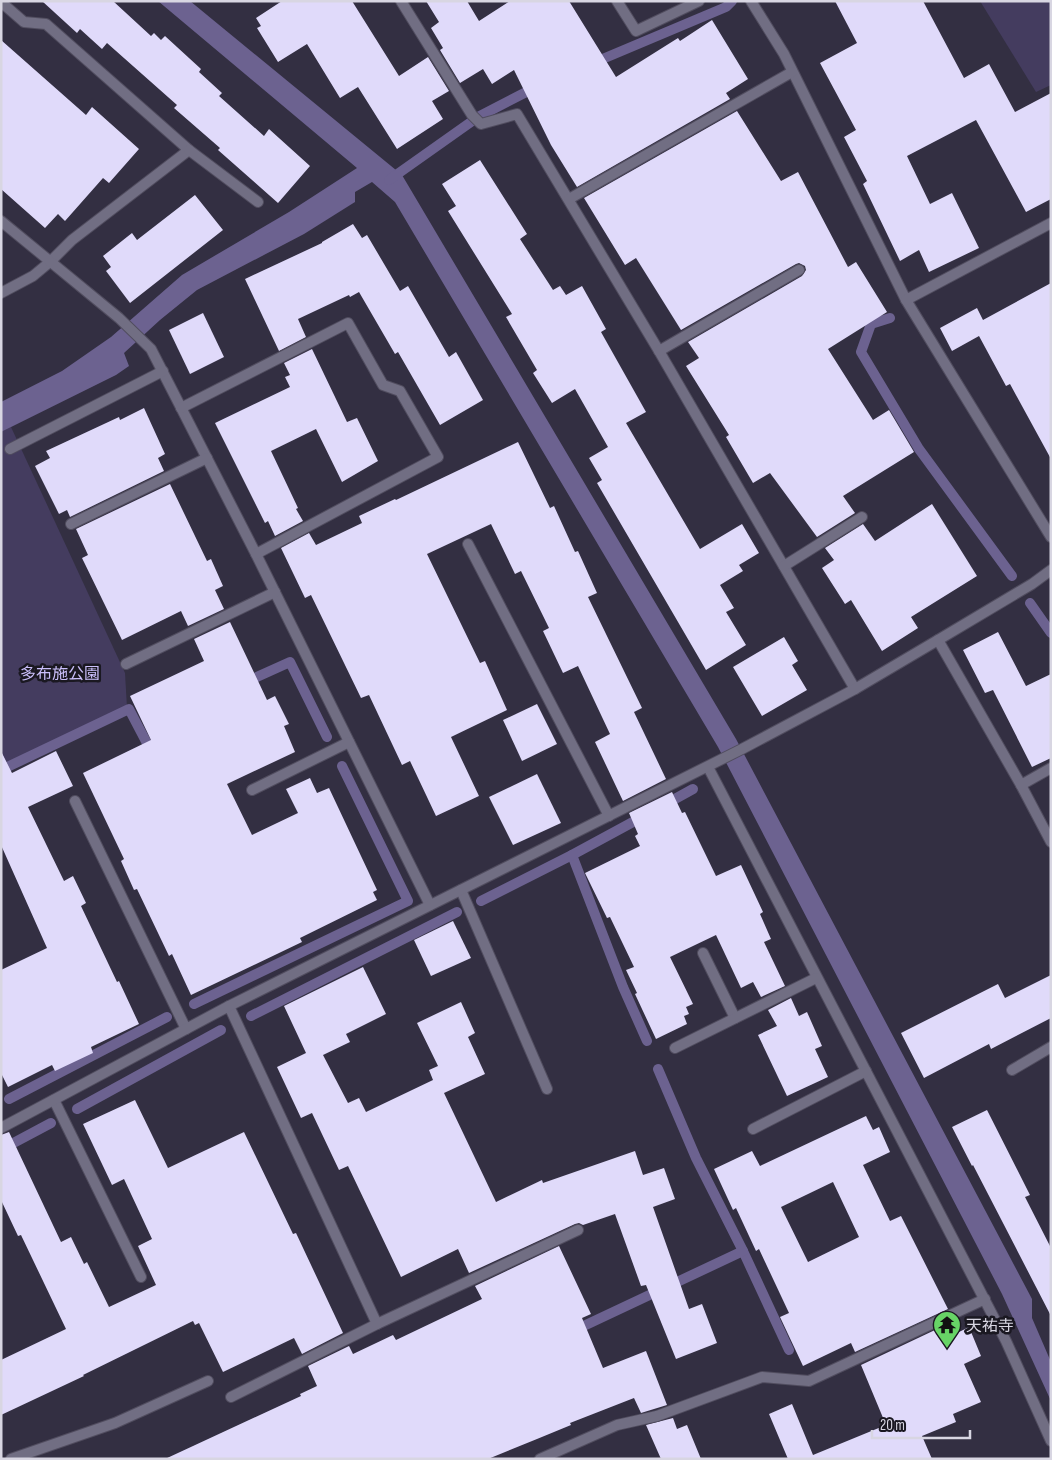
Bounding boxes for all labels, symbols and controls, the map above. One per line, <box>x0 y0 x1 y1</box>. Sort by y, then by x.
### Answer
park label: 多布施公園 <box>20 665 100 684</box>
temple icon: 天祐寺 <box>932 1310 962 1349</box>
place label: 天祐寺 <box>966 1317 1014 1336</box>
scale bar <box>872 1408 970 1440</box>
text: 20 m <box>880 1416 905 1435</box>

